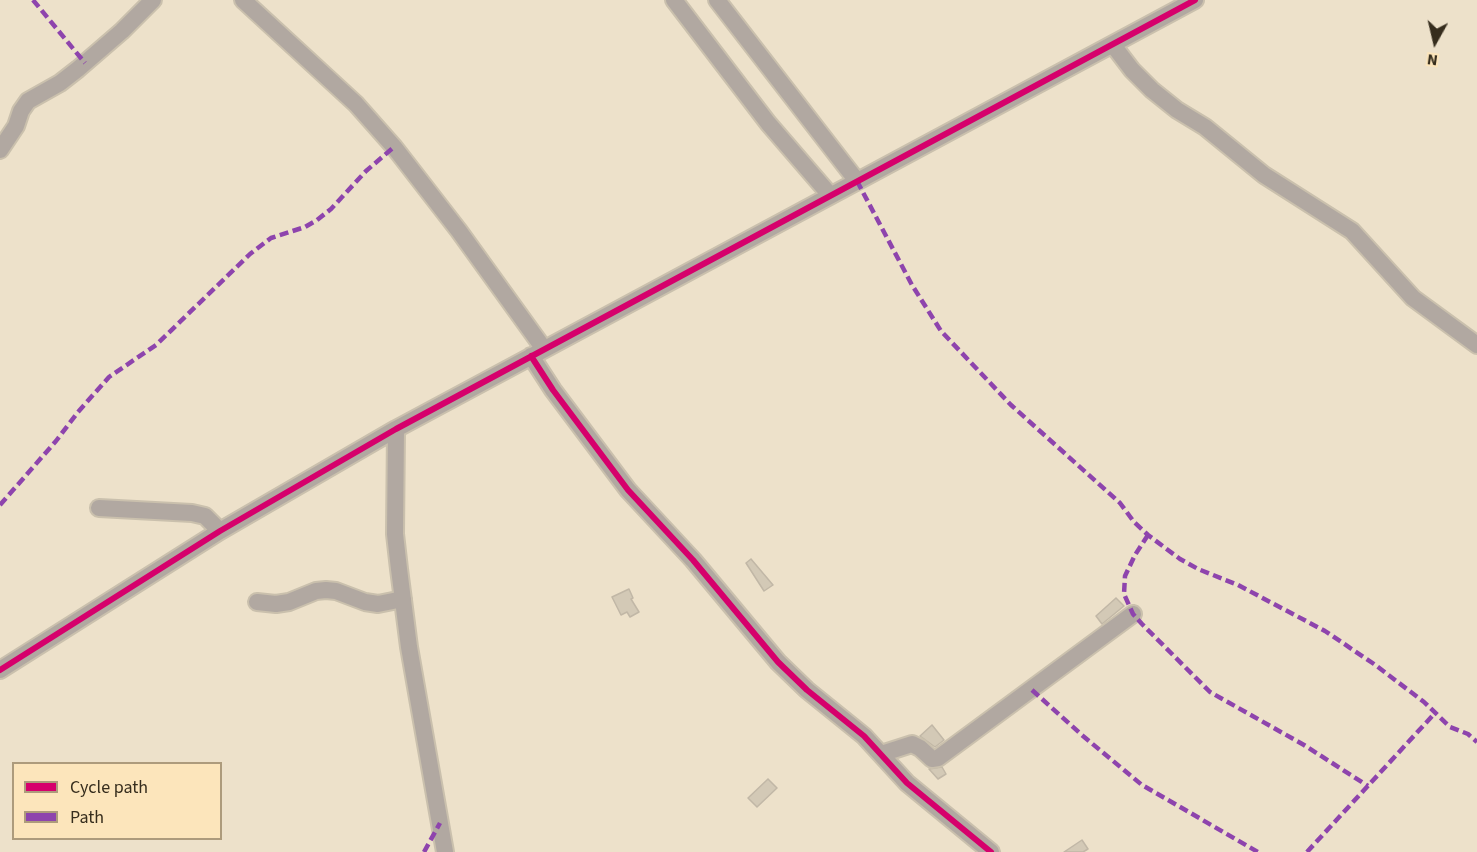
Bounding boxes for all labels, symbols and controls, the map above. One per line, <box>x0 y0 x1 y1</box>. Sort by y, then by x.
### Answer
north arrow <box>1405 12 1465 72</box>
text: N <box>1426 48 1439 71</box>
legend <box>12 762 222 840</box>
text: Cycle path <box>70 775 148 800</box>
text: Path <box>70 805 104 830</box>

